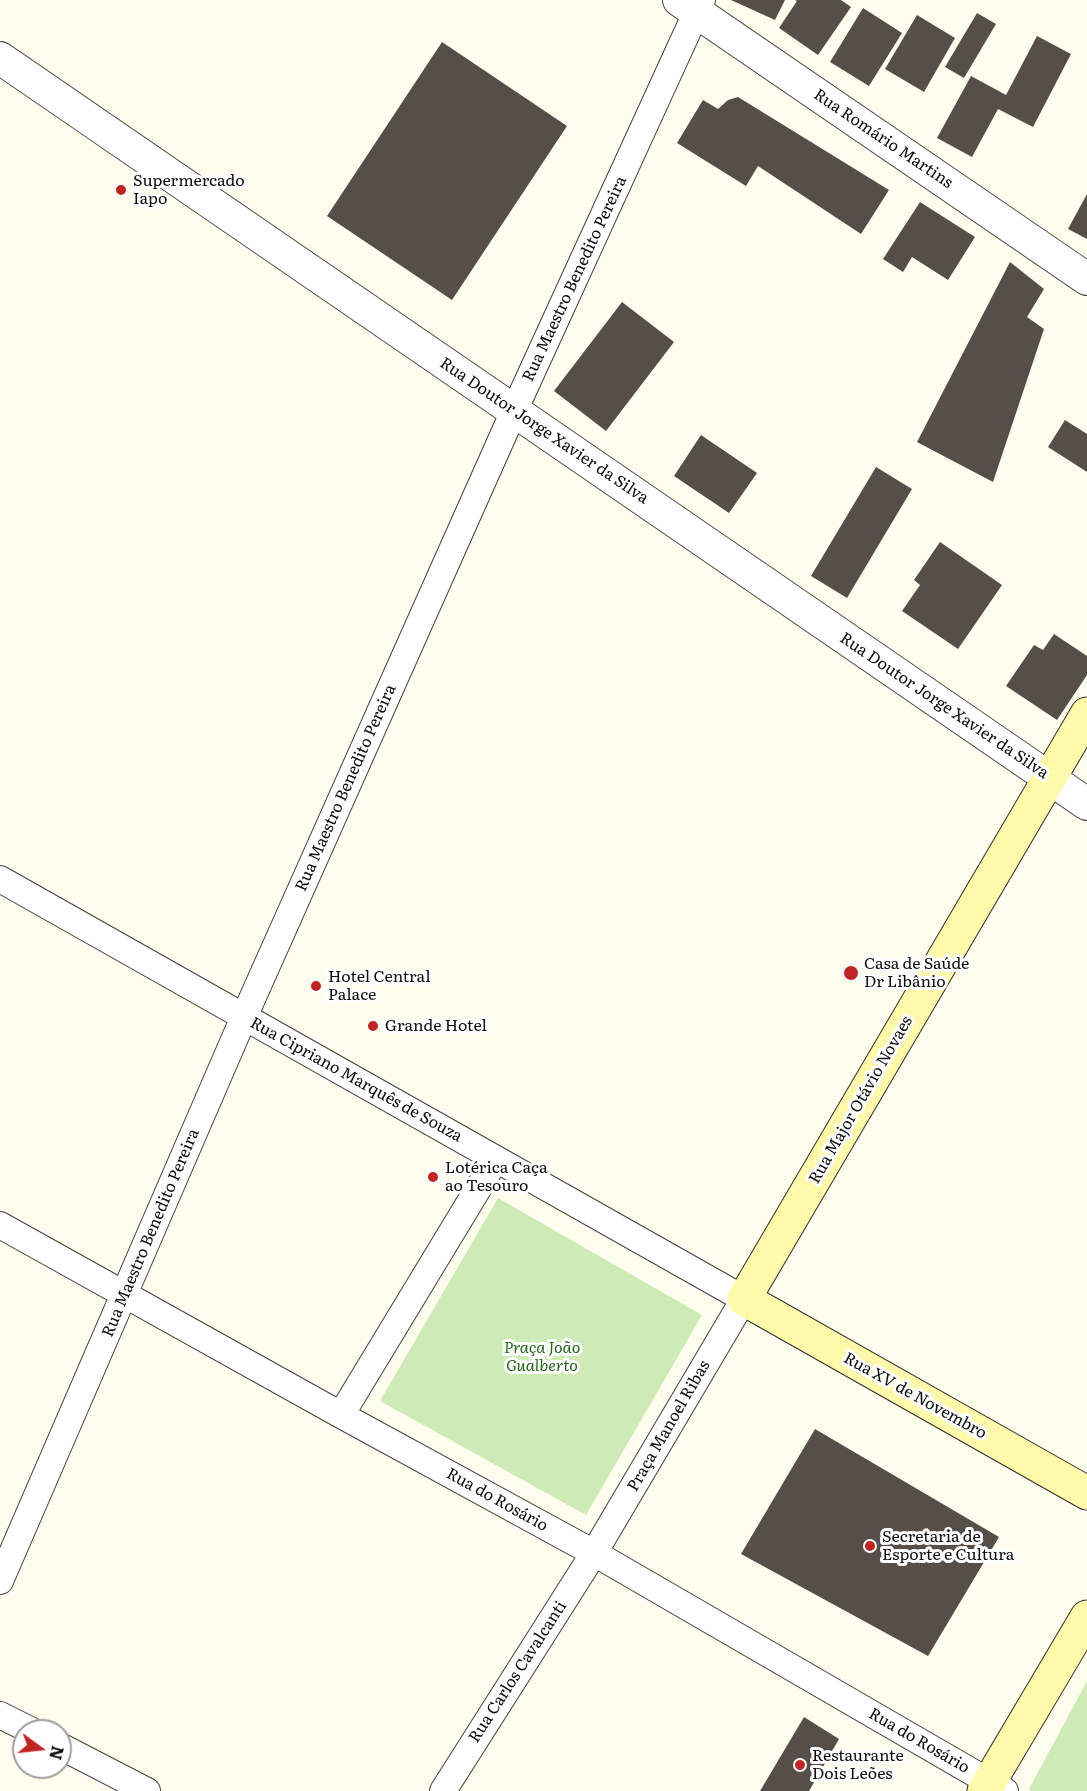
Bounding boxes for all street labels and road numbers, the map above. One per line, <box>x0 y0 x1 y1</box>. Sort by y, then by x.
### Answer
street label: Rua Romário Martins <box>810 85 956 193</box>
street label: Rua Maestro Benedito Pereira <box>519 173 631 385</box>
street label: Rua Doutor Jorge Xavier da Silva <box>436 354 652 508</box>
street label: Rua Doutor Jorge Xavier da Silva <box>836 629 1052 783</box>
street label: Rua Maestro Benedito Pereira <box>292 682 400 894</box>
street label: Rua Cipriano Marquês de Souza <box>247 1013 465 1147</box>
street label: Rua Major Otávio Novaes <box>805 1013 917 1187</box>
street label: Rua Maestro Benedito Pereira <box>98 1126 204 1340</box>
street label: Rua XV de Novembro <box>840 1349 990 1443</box>
street label: Praça Manoel Ribas <box>624 1357 714 1495</box>
street label: Rua do Rosário <box>443 1464 551 1536</box>
street label: Rua Carlos Cavalcanti <box>465 1598 571 1746</box>
street label: Rua do Rosário <box>865 1704 973 1778</box>

